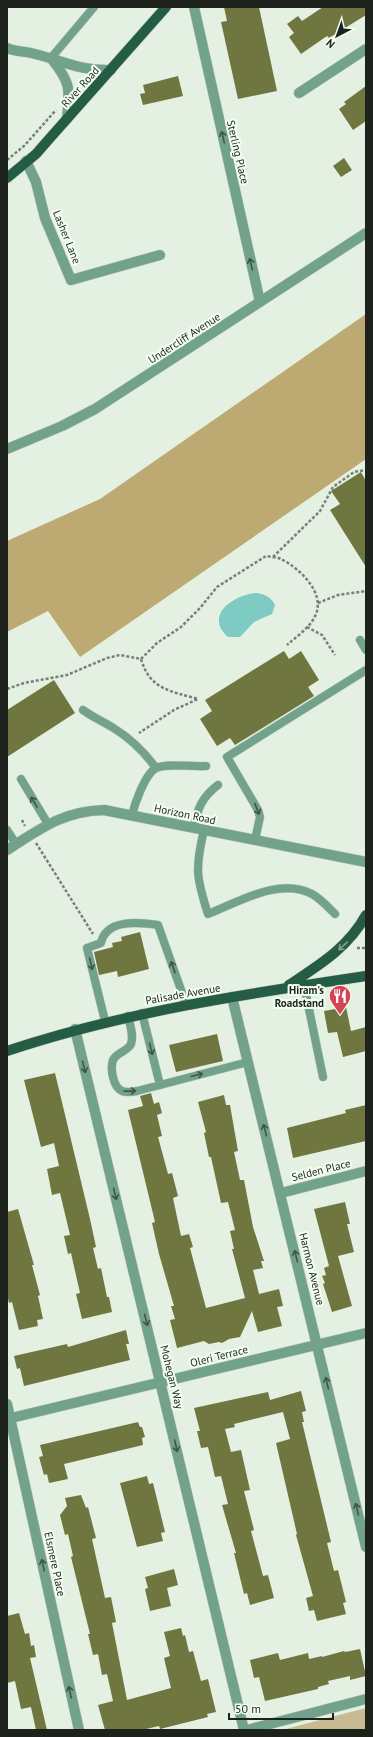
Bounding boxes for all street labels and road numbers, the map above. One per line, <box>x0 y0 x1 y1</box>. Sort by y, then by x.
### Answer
street label: River Road <box>58 64 102 110</box>
street label: Sterling Place <box>224 119 252 186</box>
street label: Lasher Lane <box>50 208 84 266</box>
street label: Undercliff Avenue <box>145 309 223 367</box>
street label: Horizon Road <box>153 801 217 827</box>
street label: Palisade Avenue <box>144 980 222 1007</box>
street label: Selden Place <box>290 1156 352 1184</box>
street label: Harmon Avenue <box>296 1231 328 1307</box>
street label: Oleri Terrace <box>189 1342 250 1370</box>
street label: Mohegan Way <box>157 1344 187 1411</box>
street label: Elsmere Place <box>41 1530 69 1598</box>

